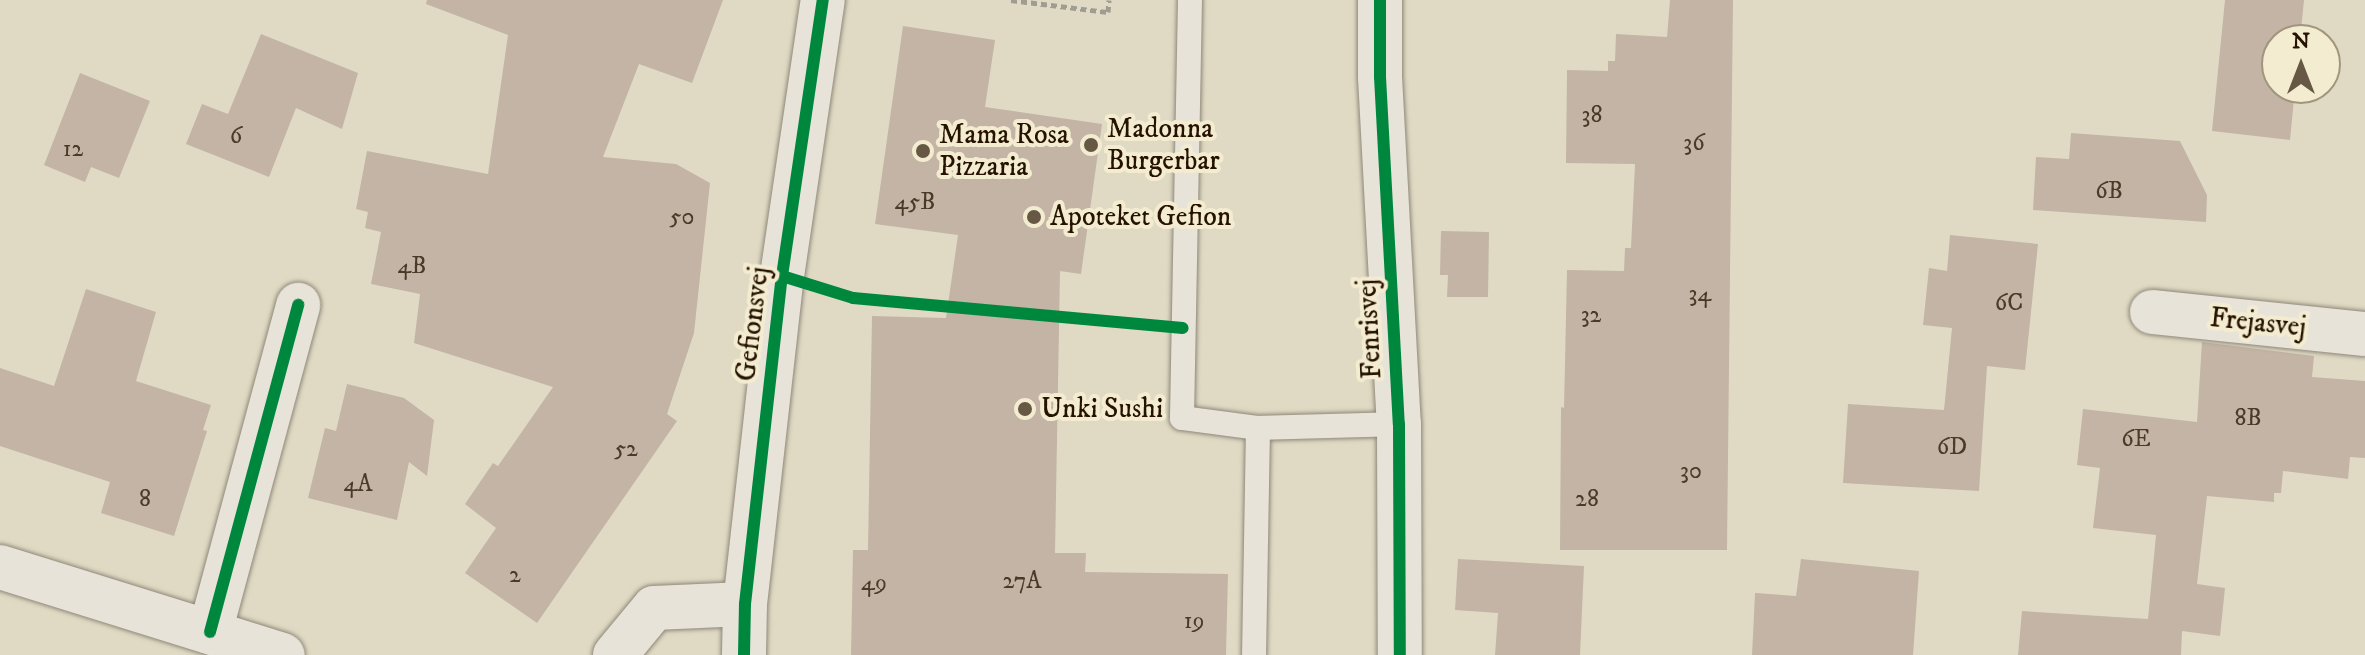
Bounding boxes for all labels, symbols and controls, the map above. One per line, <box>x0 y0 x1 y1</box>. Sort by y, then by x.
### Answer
north arrow <box>2261 24 2341 104</box>
text: N <box>2292 28 2310 55</box>
house number: 38 <box>1582 102 1602 130</box>
place label: Madonna Burgerbar <box>1107 112 1220 178</box>
place label: Mama Rosa Pizzaria <box>939 118 1069 184</box>
house number: 6 <box>230 123 242 151</box>
house number: 36 <box>1683 130 1705 158</box>
house number: 12 <box>63 136 83 164</box>
marker: Madonna Burgerbar <box>1082 136 1100 154</box>
marker: Mama Rosa Pizzaria <box>914 142 932 160</box>
house number: 6B <box>2095 178 2123 206</box>
house number: 45B <box>895 189 935 217</box>
place label: Apoteket Gefion <box>1050 200 1231 234</box>
house number: 50 <box>670 204 694 232</box>
marker: Apoteket Gefion <box>1025 208 1043 226</box>
house number: 4B <box>397 253 427 281</box>
street label: Gefionsvej <box>729 265 777 383</box>
street label: Fenrisvej <box>1351 278 1389 380</box>
house number: 34 <box>1689 281 1711 309</box>
house number: 6C <box>1995 290 2023 318</box>
street label: Frejasvej <box>2208 301 2308 345</box>
house number: 32 <box>1581 302 1601 330</box>
place label: Unki Sushi <box>1041 392 1163 426</box>
marker: Unki Sushi <box>1016 400 1034 418</box>
house number: 8B <box>2234 405 2262 433</box>
house number: 6E <box>2121 426 2151 454</box>
house number: 6D <box>1937 434 1967 462</box>
house number: 52 <box>614 436 638 464</box>
house number: 30 <box>1680 458 1702 486</box>
house number: 4A <box>343 471 373 499</box>
house number: 8 <box>139 486 151 514</box>
house number: 28 <box>1575 486 1599 514</box>
house number: 2 <box>509 562 521 590</box>
house number: 27A <box>1002 568 1042 596</box>
house number: 49 <box>861 570 887 598</box>
house number: 19 <box>1184 608 1204 636</box>

